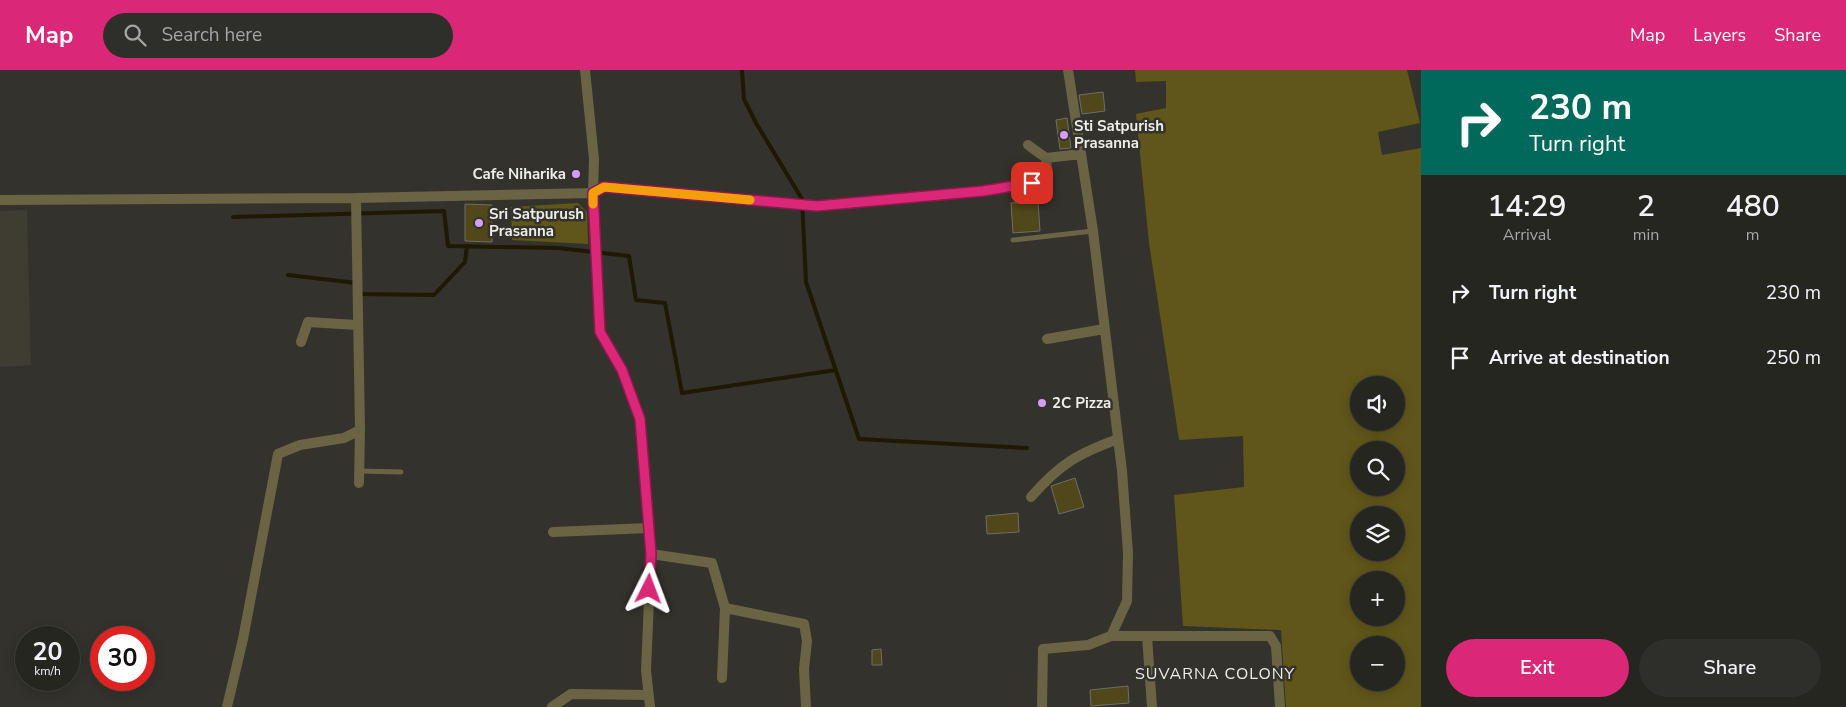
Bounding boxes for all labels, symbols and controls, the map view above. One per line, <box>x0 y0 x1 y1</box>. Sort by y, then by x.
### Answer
search box <box>103 13 453 58</box>
text: Map <box>25 19 73 51</box>
icon: search <box>121 21 149 49</box>
text: Search here <box>161 22 262 48</box>
text: Map <box>1630 23 1665 47</box>
text: Layers <box>1693 23 1746 47</box>
text: Share <box>1774 23 1821 47</box>
text: 230 m <box>1529 84 1632 131</box>
icon: right <box>1446 90 1511 155</box>
place label: Sti Satpurish Prasanna <box>1074 116 1164 153</box>
marker: Sti Satpurish Prasanna <box>1058 129 1070 141</box>
text: Turn right <box>1529 129 1625 159</box>
pin <box>1011 162 1053 204</box>
place label: Cafe Niharika <box>473 164 566 184</box>
marker: Cafe Niharika <box>570 168 582 180</box>
icon: arrive <box>1018 169 1046 197</box>
text: 14:29 <box>1487 186 1566 227</box>
text: 2 <box>1637 186 1655 227</box>
text: 480 <box>1726 186 1780 227</box>
place label: Sri Satpurush Prasanna <box>489 204 584 241</box>
marker: Sri Satpurush Prasanna <box>473 217 485 229</box>
text: Arrival <box>1503 224 1551 246</box>
text: min <box>1633 224 1659 246</box>
text: m <box>1746 224 1760 246</box>
icon: right <box>1446 279 1474 307</box>
text: Turn right <box>1489 280 1576 306</box>
text: 230 m <box>1766 280 1821 306</box>
icon: arrive <box>1446 344 1474 372</box>
text: Arrive at destination <box>1489 345 1670 371</box>
text: 250 m <box>1766 345 1821 371</box>
map controls <box>1350 376 1405 691</box>
button: sound <box>1350 376 1405 431</box>
place label: 2C Pizza <box>1052 393 1111 413</box>
marker: 2C Pizza <box>1036 397 1048 409</box>
button: search <box>1350 441 1405 496</box>
button: layers <box>1350 506 1405 561</box>
position arrow <box>622 562 674 614</box>
button: + <box>1350 571 1405 626</box>
speed limit sign: 30 <box>90 626 155 691</box>
text: 20 <box>32 635 63 669</box>
button: − <box>1350 636 1405 691</box>
button: Exit <box>1446 639 1629 697</box>
button: Share <box>1639 639 1821 697</box>
text: km/h <box>34 663 61 679</box>
district label: SUVARNA COLONY <box>1135 663 1295 685</box>

